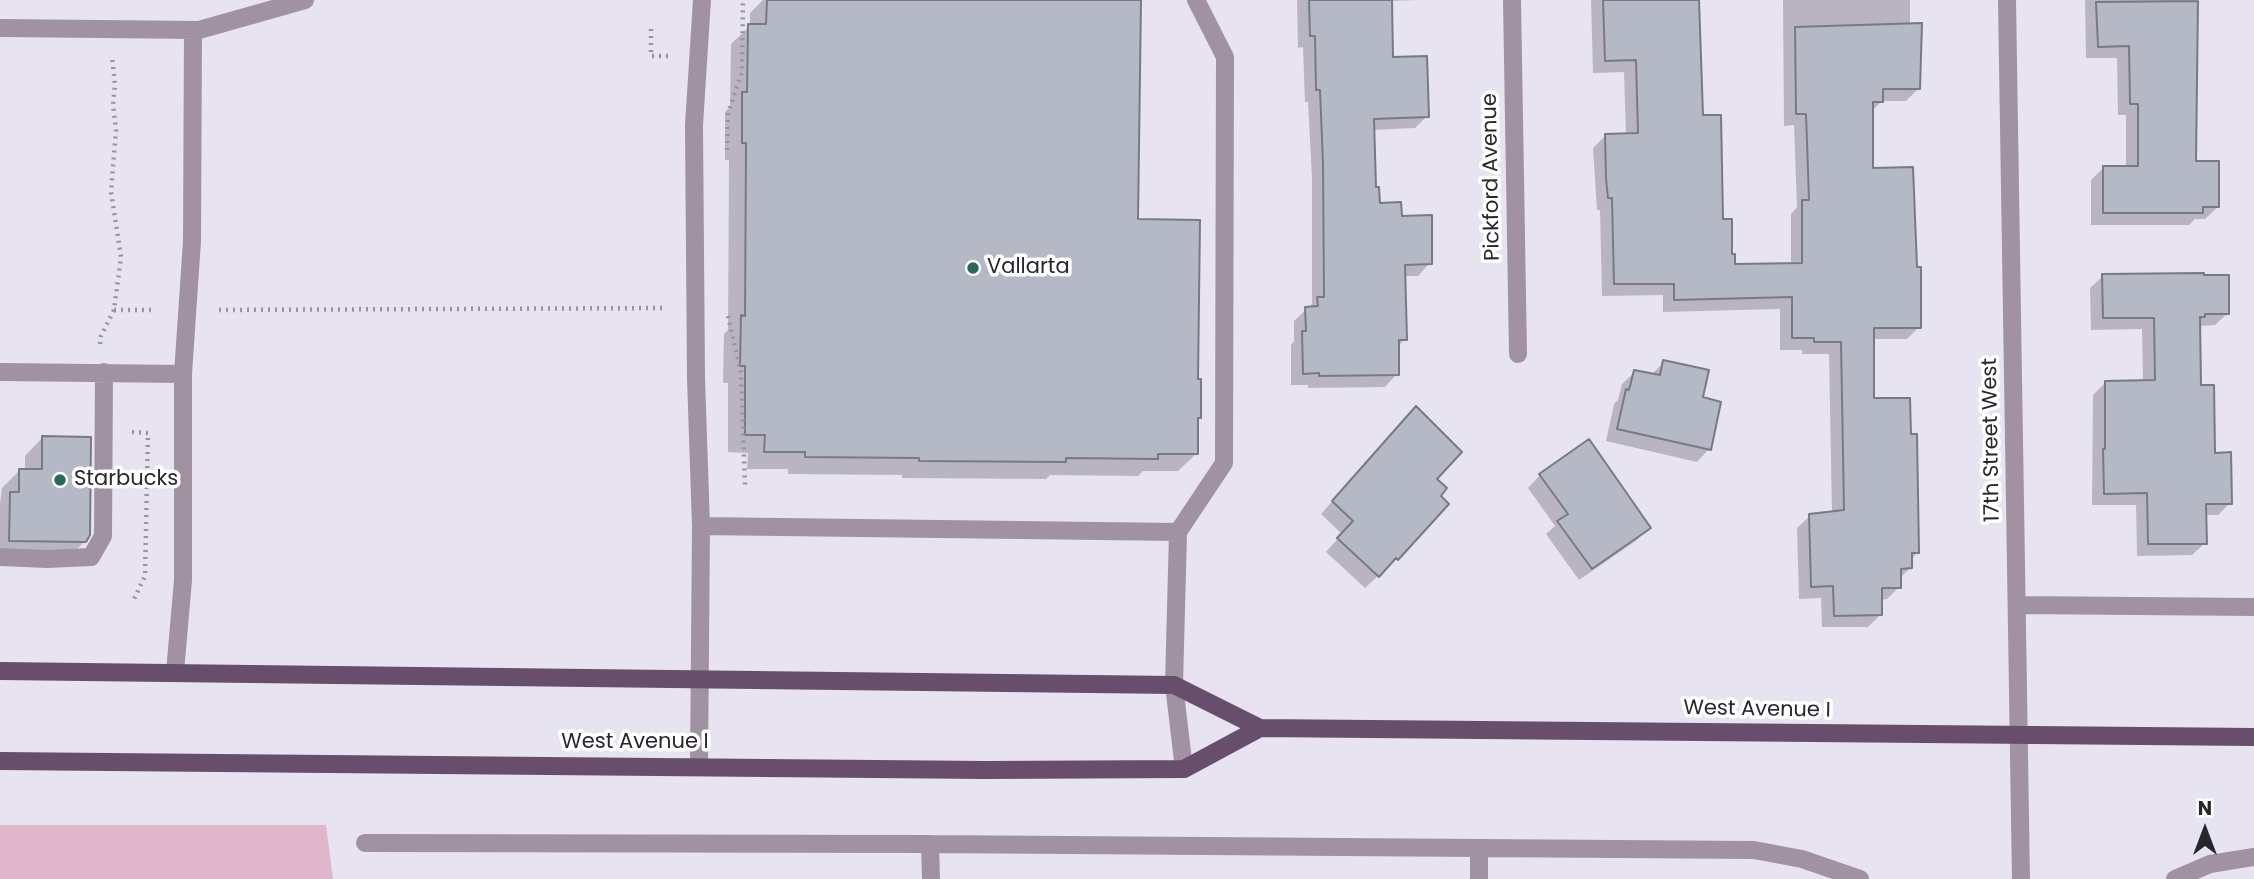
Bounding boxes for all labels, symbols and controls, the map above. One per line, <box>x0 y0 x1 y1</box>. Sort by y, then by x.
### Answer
street label: Pickford Avenue <box>1478 93 1506 261</box>
place label: Vallarta <box>987 255 1070 281</box>
marker: Vallarta <box>965 260 981 276</box>
street label: 17th Street West <box>1978 358 2006 522</box>
place label: Starbucks <box>74 467 178 493</box>
marker: Starbucks <box>52 472 68 488</box>
street label: West Avenue I <box>1683 696 1831 724</box>
street label: West Avenue I <box>561 730 709 756</box>
north arrow <box>2170 795 2240 865</box>
text: N <box>2198 795 2212 822</box>

